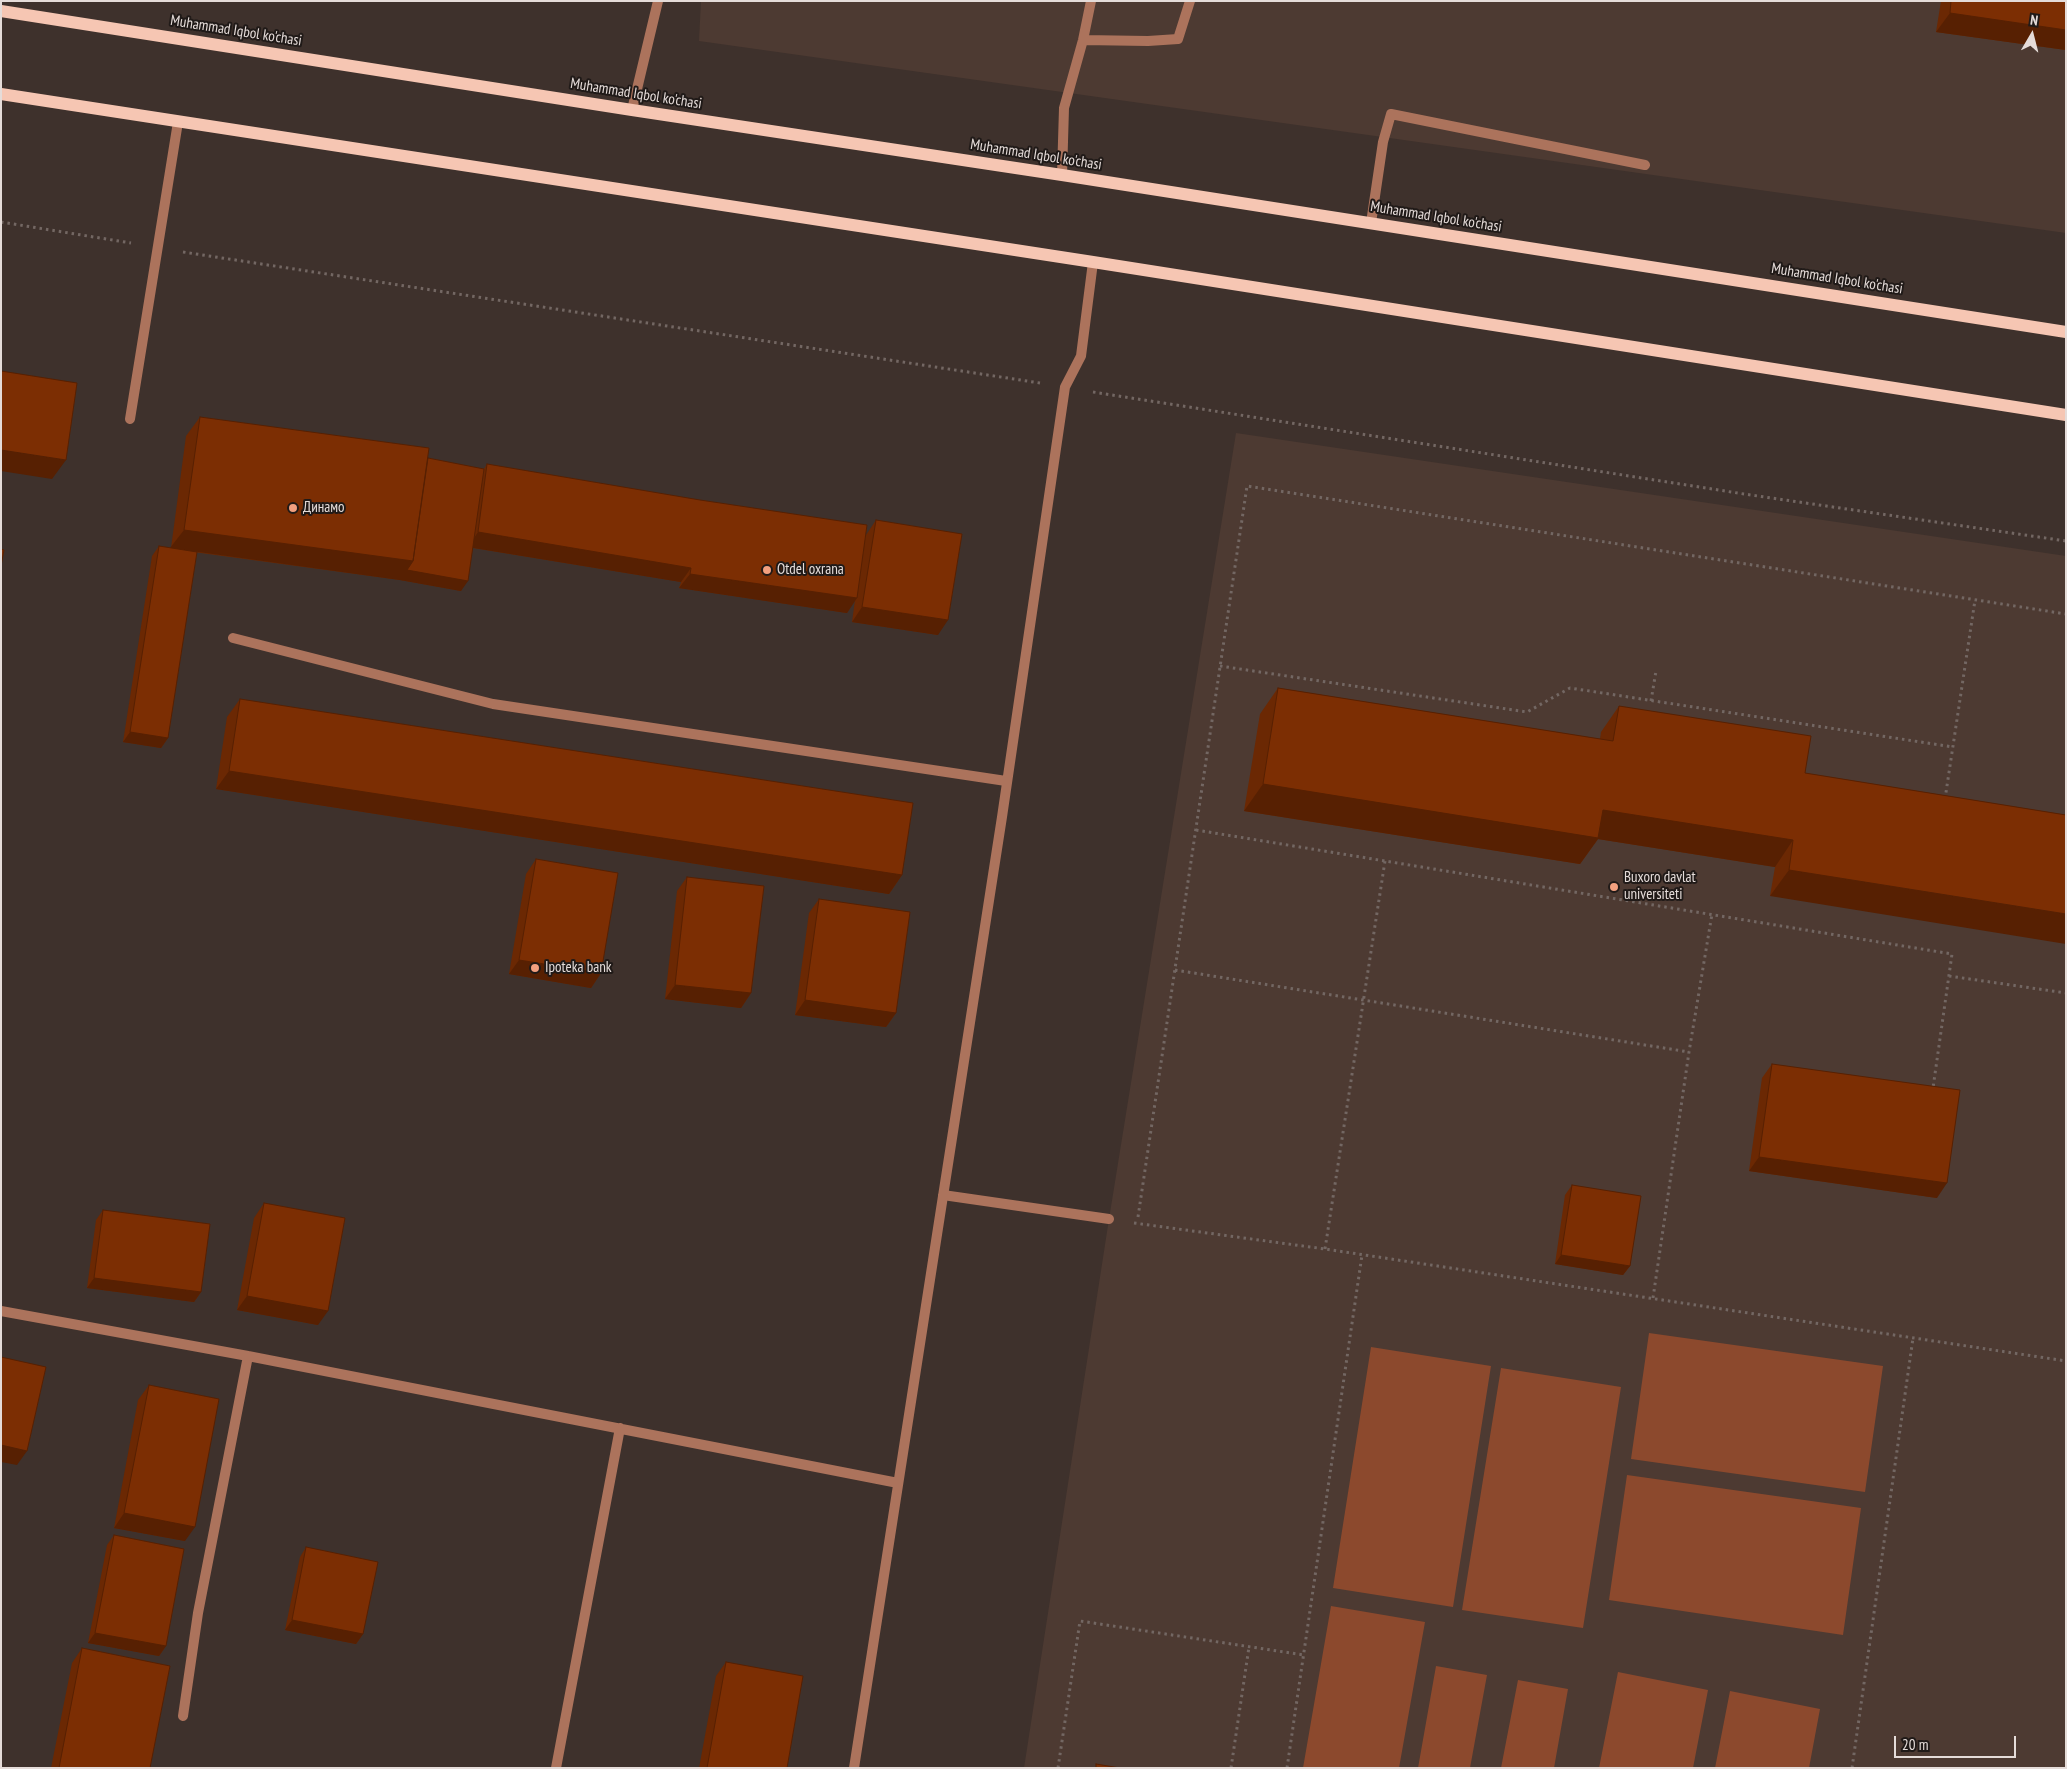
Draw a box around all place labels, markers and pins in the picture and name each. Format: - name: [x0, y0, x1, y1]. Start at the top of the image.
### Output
- place label: Динамо: [303, 499, 345, 517]
- marker: Динамо: [287, 502, 299, 514]
- place label: Otdel oxrana: [777, 561, 844, 579]
- marker: Otdel oxrana: [761, 564, 773, 576]
- place label: Buxoro davlat universiteti: [1624, 869, 1696, 904]
- marker: Buxoro davlat universiteti: [1608, 881, 1620, 893]
- place label: Ipoteka bank: [545, 959, 612, 977]
- marker: Ipoteka bank: [529, 962, 541, 974]

